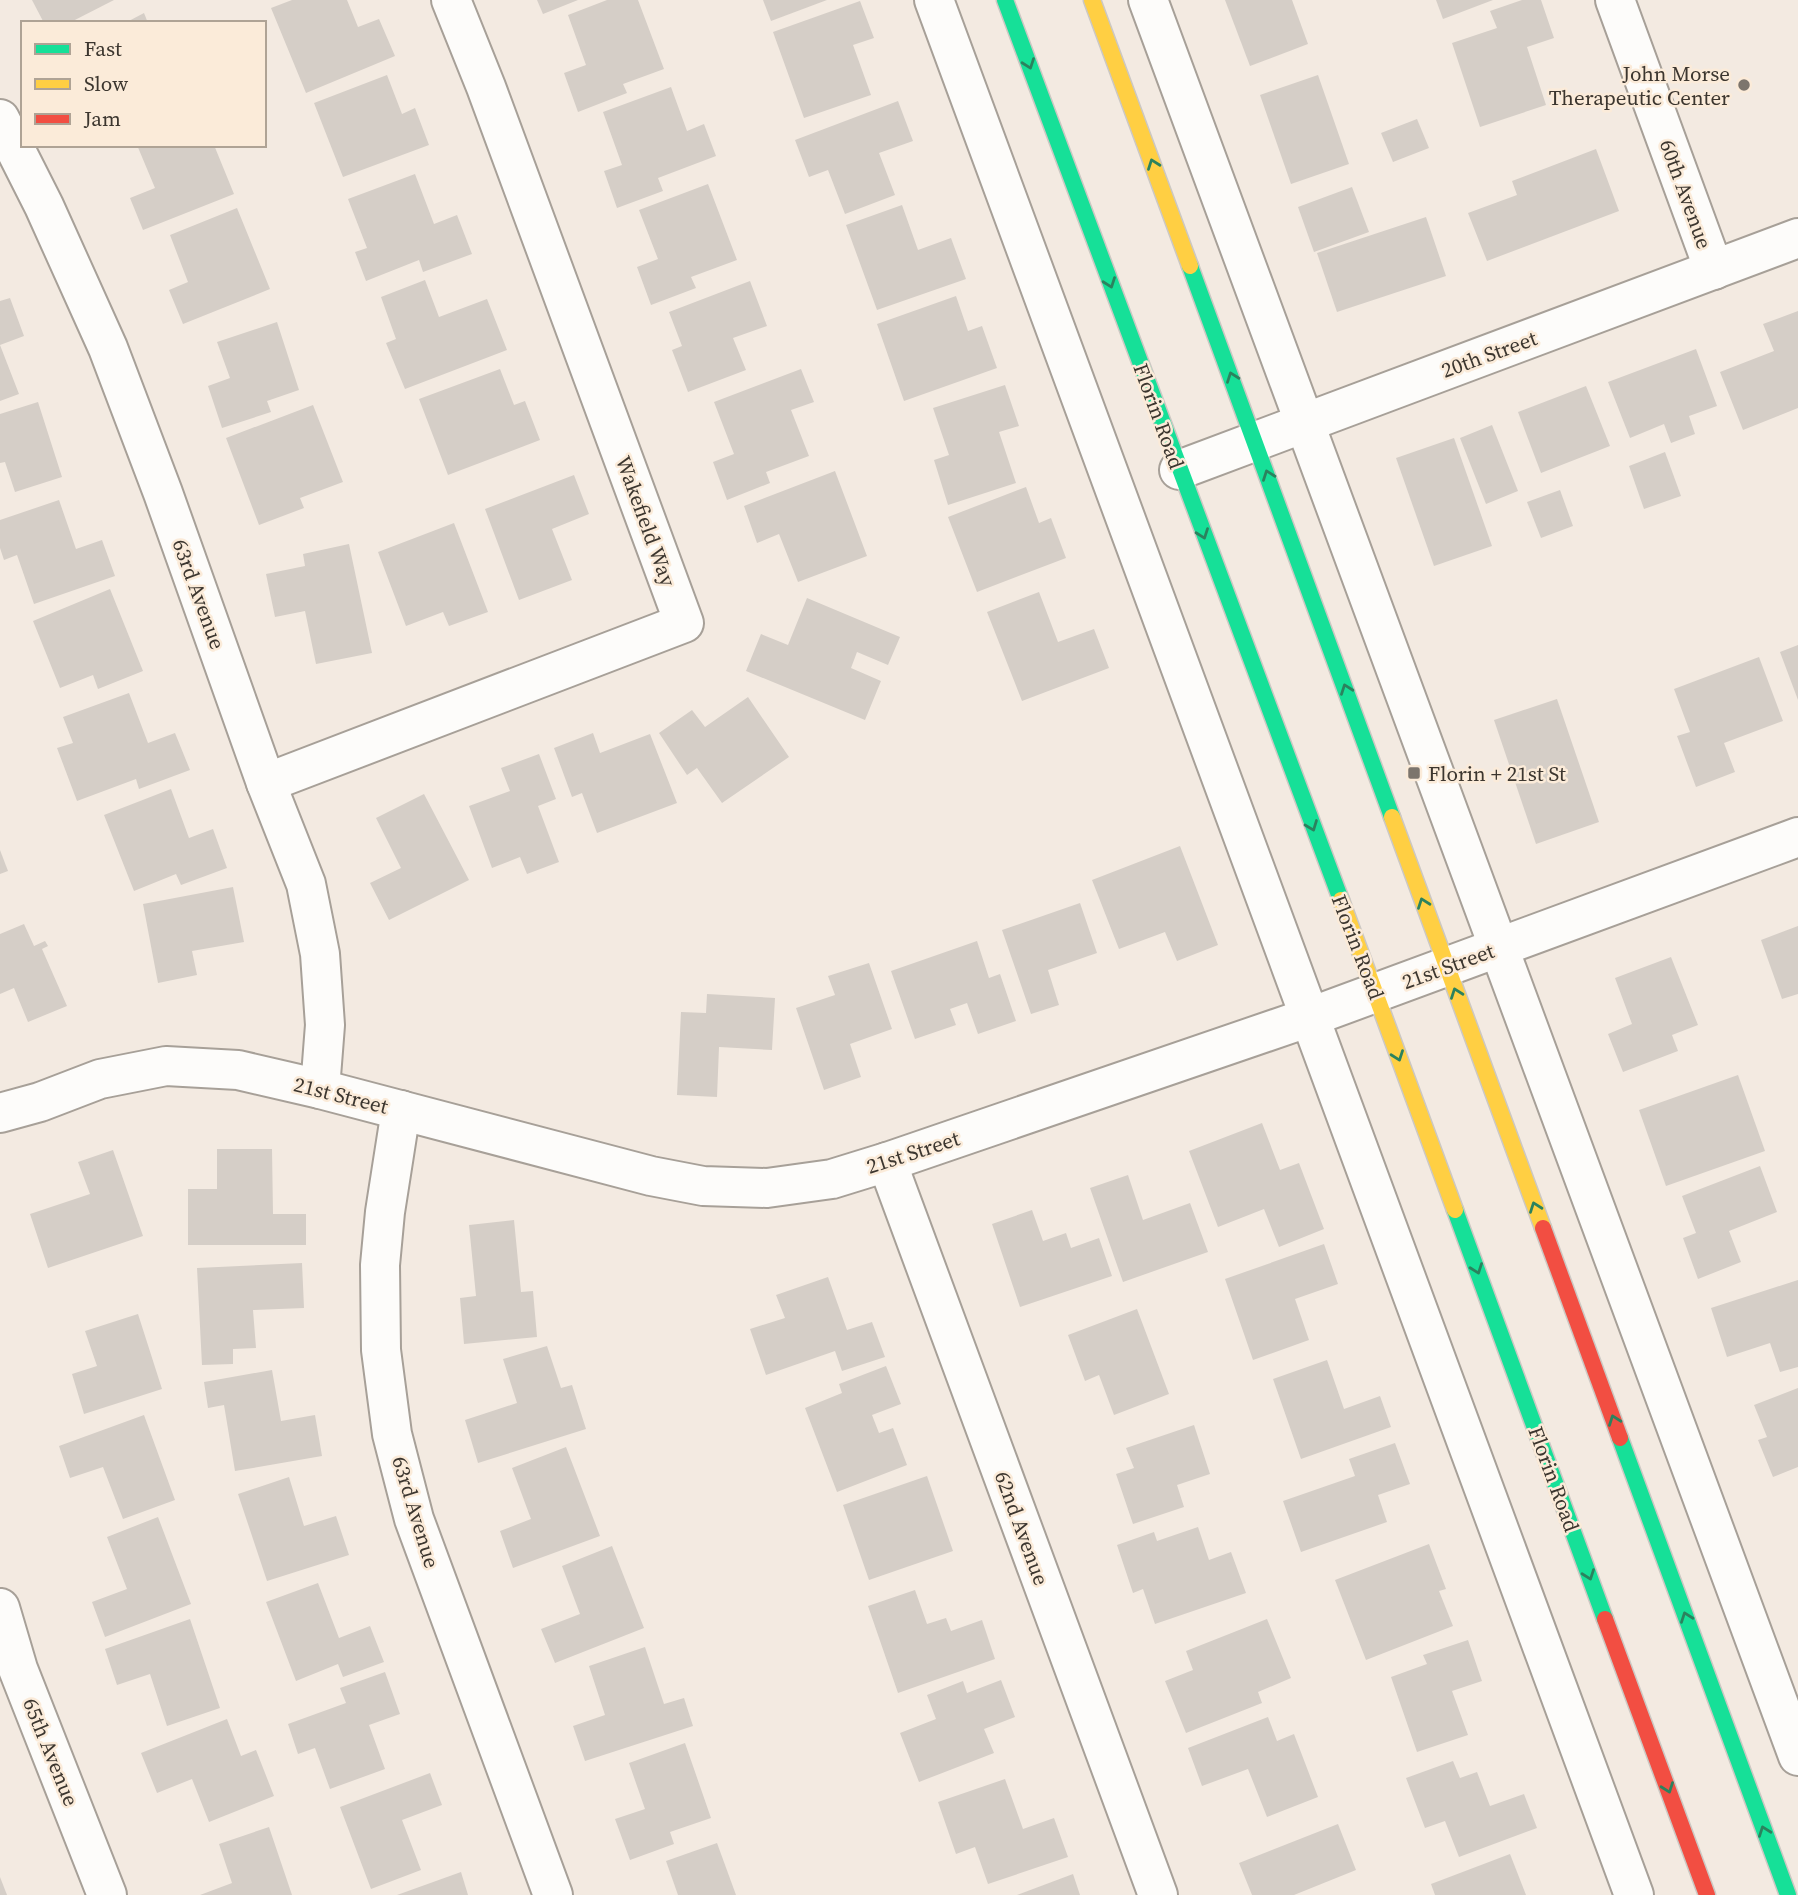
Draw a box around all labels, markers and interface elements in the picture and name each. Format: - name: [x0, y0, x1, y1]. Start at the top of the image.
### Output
- legend: [21, 21, 266, 147]
- text: Fast: [84, 34, 122, 63]
- one-way arrow: [1020, 57, 1034, 69]
- place label: John Morse Therapeutic Center: [1549, 59, 1730, 112]
- text: Slow: [84, 69, 128, 98]
- marker: John Morse Therapeutic Center: [1736, 77, 1752, 93]
- text: Jam: [83, 104, 121, 133]
- street label: 60th Avenue: [1653, 135, 1719, 253]
- one-way arrow: [1147, 158, 1161, 170]
- one-way arrow: [1102, 276, 1116, 288]
- street label: 20th Street: [1437, 323, 1541, 385]
- street label: Florin Road: [1127, 359, 1192, 473]
- one-way arrow: [1226, 371, 1240, 383]
- street label: Wakefield Way: [609, 452, 683, 590]
- one-way arrow: [1262, 470, 1276, 482]
- one-way arrow: [1195, 527, 1209, 539]
- street label: 63rd Avenue: [166, 535, 232, 653]
- one-way arrow: [1340, 684, 1354, 696]
- place label: Florin + 21st St: [1428, 759, 1566, 788]
- marker: Florin + 21st St: [1406, 765, 1422, 781]
- one-way arrow: [1304, 819, 1318, 831]
- street label: Florin Road: [1325, 890, 1391, 1004]
- one-way arrow: [1418, 897, 1432, 909]
- street label: 21st Street: [1398, 936, 1498, 996]
- one-way arrow: [1451, 988, 1465, 1000]
- one-way arrow: [1390, 1049, 1404, 1061]
- street label: 21st Street: [291, 1069, 391, 1121]
- street label: 21st Street: [863, 1123, 963, 1181]
- one-way arrow: [1529, 1201, 1543, 1213]
- one-way arrow: [1469, 1263, 1483, 1275]
- one-way arrow: [1608, 1415, 1622, 1427]
- street label: Florin Road: [1522, 1422, 1587, 1536]
- street label: 63rd Avenue: [385, 1453, 447, 1571]
- street label: 62nd Avenue: [988, 1467, 1056, 1589]
- one-way arrow: [1581, 1568, 1595, 1580]
- one-way arrow: [1680, 1612, 1694, 1624]
- street label: 65th Avenue: [16, 1694, 86, 1810]
- one-way arrow: [1660, 1782, 1674, 1794]
- one-way arrow: [1759, 1825, 1773, 1837]

